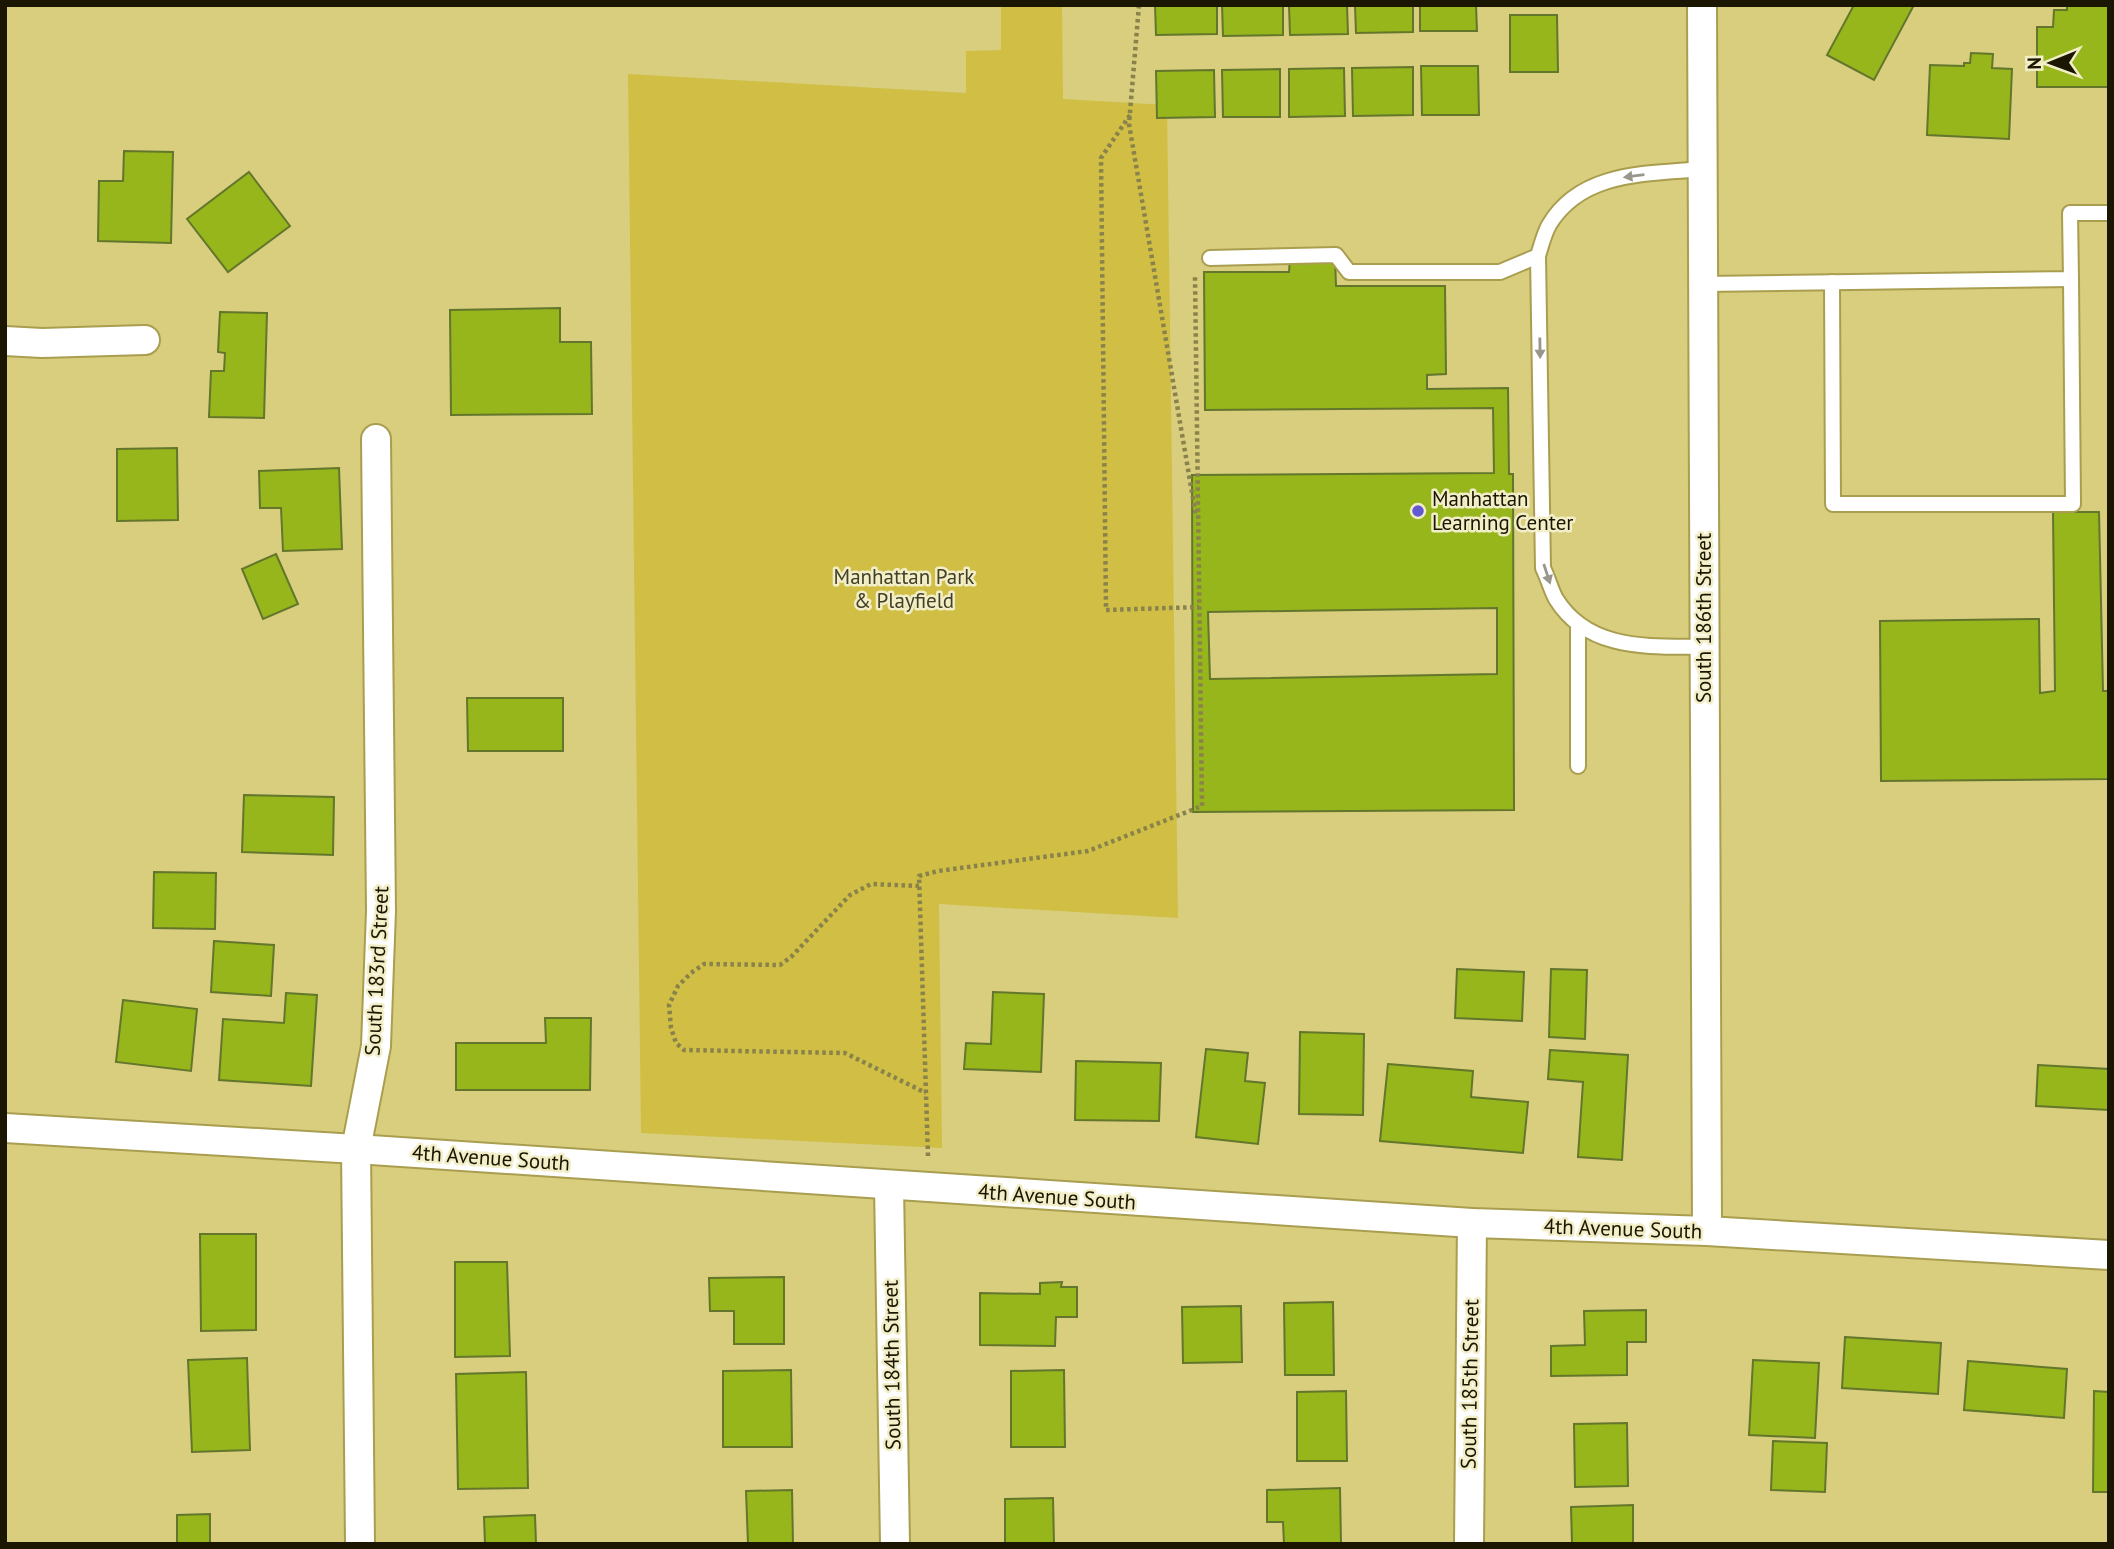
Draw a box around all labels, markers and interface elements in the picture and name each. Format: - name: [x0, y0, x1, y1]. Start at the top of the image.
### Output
- north arrow: [2016, 28, 2086, 98]
- text: N: [2022, 57, 2046, 70]
- one-way arrow: [1623, 171, 1645, 182]
- one-way arrow: [1534, 337, 1545, 359]
- place label: Manhattan Learning Center: [1432, 485, 1573, 536]
- marker: Manhattan Learning Center: [1410, 503, 1426, 519]
- street label: South 186th Street: [1690, 533, 1717, 703]
- park label: Manhattan Park & Playfield: [834, 563, 974, 614]
- one-way arrow: [1542, 564, 1553, 585]
- street label: South 183rd Street: [359, 885, 394, 1057]
- street label: 4th Avenue South: [411, 1139, 571, 1176]
- street label: 4th Avenue South: [977, 1178, 1137, 1215]
- street label: 4th Avenue South: [1543, 1212, 1703, 1245]
- street label: South 184th Street: [877, 1280, 906, 1450]
- street label: South 185th Street: [1455, 1299, 1484, 1469]

